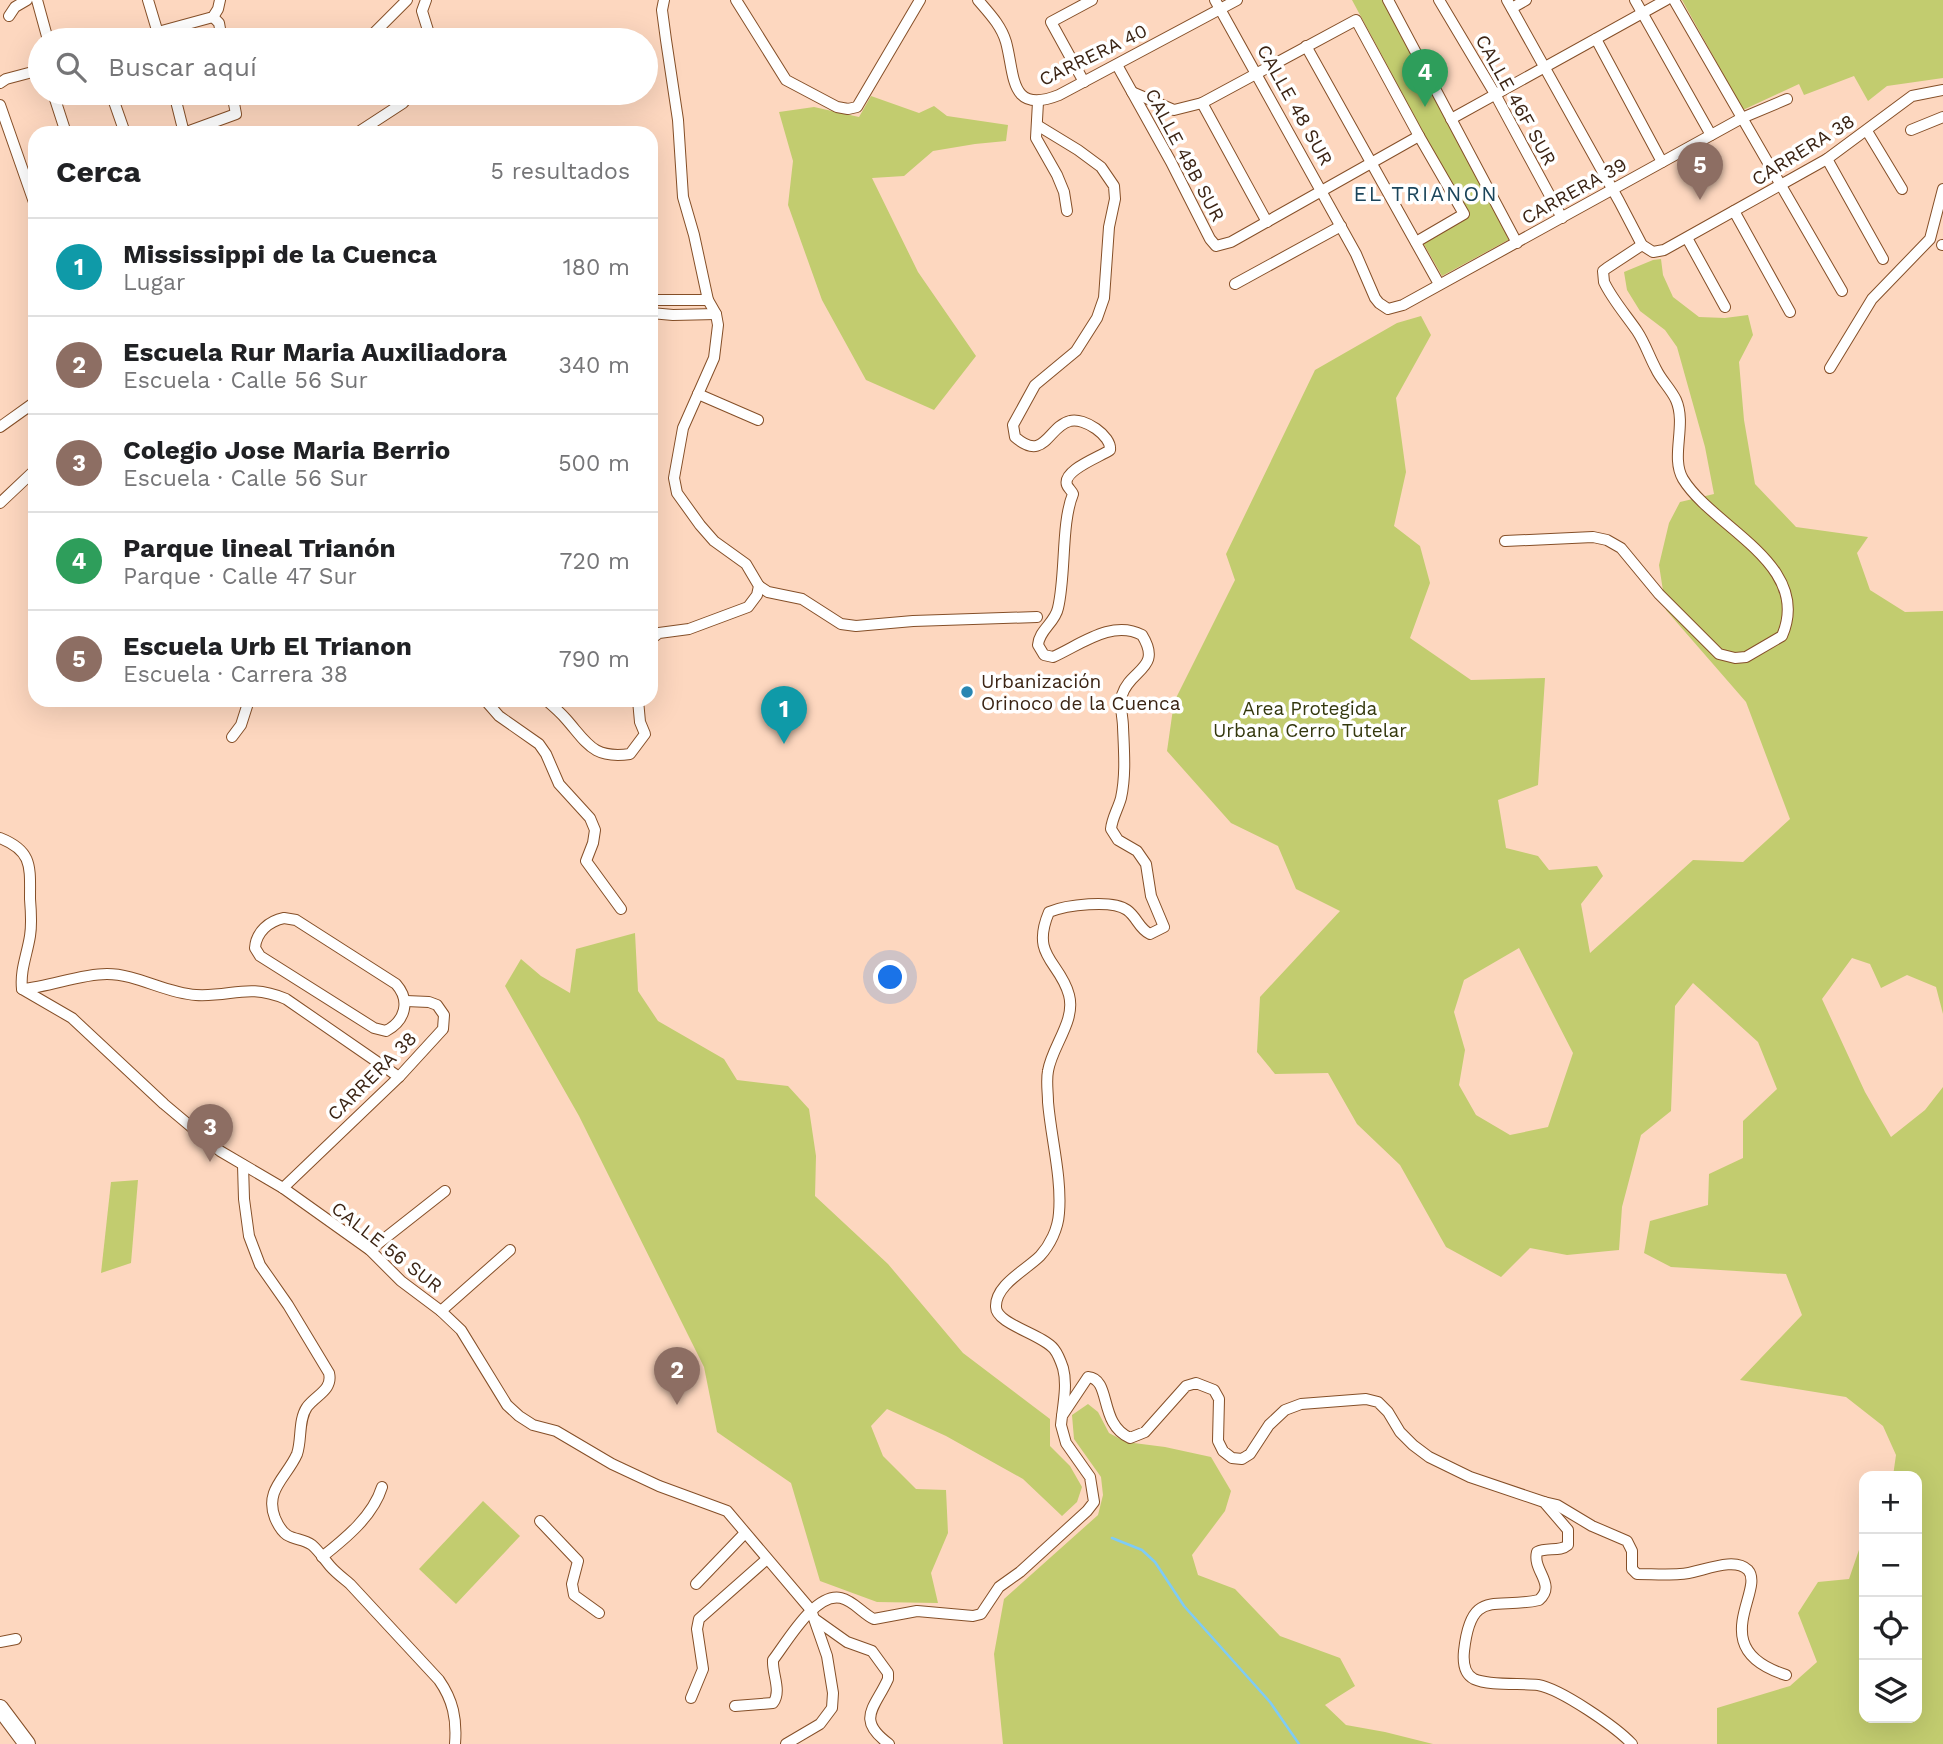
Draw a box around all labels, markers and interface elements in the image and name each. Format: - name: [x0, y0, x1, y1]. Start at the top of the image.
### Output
- street label: CARRERA 40: [1035, 19, 1151, 91]
- search box: [28, 28, 658, 105]
- street label: CALLE 46F SUR: [1471, 31, 1561, 169]
- street label: CALLE 48 SUR: [1252, 40, 1338, 170]
- icon: search: [52, 48, 90, 86]
- pin: 4: [1402, 49, 1448, 107]
- text: Buscar aquí: [108, 52, 257, 82]
- street label: CALLE 48B SUR: [1140, 85, 1230, 225]
- street label: CARRERA 38: [1747, 109, 1859, 191]
- pin: 5: [1677, 142, 1723, 200]
- street label: CARRERA 39: [1517, 153, 1631, 229]
- text: Cerca: [56, 154, 141, 189]
- text: 5 resultados: [491, 158, 630, 185]
- district label: EL TRIANON: [1353, 181, 1499, 206]
- text: Mississippi de la Cuenca: [123, 239, 437, 269]
- text: 1: [74, 254, 84, 281]
- text: 180 m: [563, 254, 630, 281]
- text: Lugar: [123, 269, 185, 296]
- text: Escuela Rur Maria Auxiliadora: [123, 337, 507, 367]
- text: 2: [72, 352, 86, 379]
- text: 340 m: [558, 352, 630, 379]
- text: Escuela · Calle 56 Sur: [123, 367, 368, 394]
- text: Colegio Jose Maria Berrio: [123, 435, 450, 465]
- text: 3: [72, 450, 86, 477]
- text: 500 m: [558, 450, 630, 477]
- text: Escuela · Calle 56 Sur: [123, 465, 368, 492]
- text: Parque lineal Trianón: [123, 533, 396, 563]
- text: 4: [72, 548, 86, 575]
- text: 720 m: [560, 548, 630, 575]
- text: Parque · Calle 47 Sur: [123, 563, 357, 590]
- text: Escuela Urb El Trianon: [123, 631, 412, 661]
- text: 5: [72, 646, 86, 673]
- text: 790 m: [559, 646, 630, 673]
- text: Escuela · Carrera 38: [123, 661, 348, 688]
- place label: Urbanización Orinoco de la Cuenca: [981, 670, 1181, 715]
- marker: Urbanización Orinoco de la Cuenca: [959, 684, 975, 700]
- pin: 1: [761, 686, 807, 744]
- park label: Area Protegida Urbana Cerro Tutelar: [1213, 697, 1407, 742]
- your location: [873, 960, 907, 994]
- street label: CARRERA 38: [323, 1027, 421, 1125]
- pin: 3: [187, 1104, 233, 1162]
- street label: CALLE 56 SUR: [327, 1197, 447, 1297]
- pin: 2: [654, 1347, 700, 1405]
- map controls: [1859, 1471, 1922, 1723]
- button: +: [1859, 1471, 1922, 1534]
- button: −: [1859, 1534, 1922, 1597]
- button: locate: [1859, 1597, 1922, 1660]
- button: layers: [1859, 1660, 1922, 1723]

